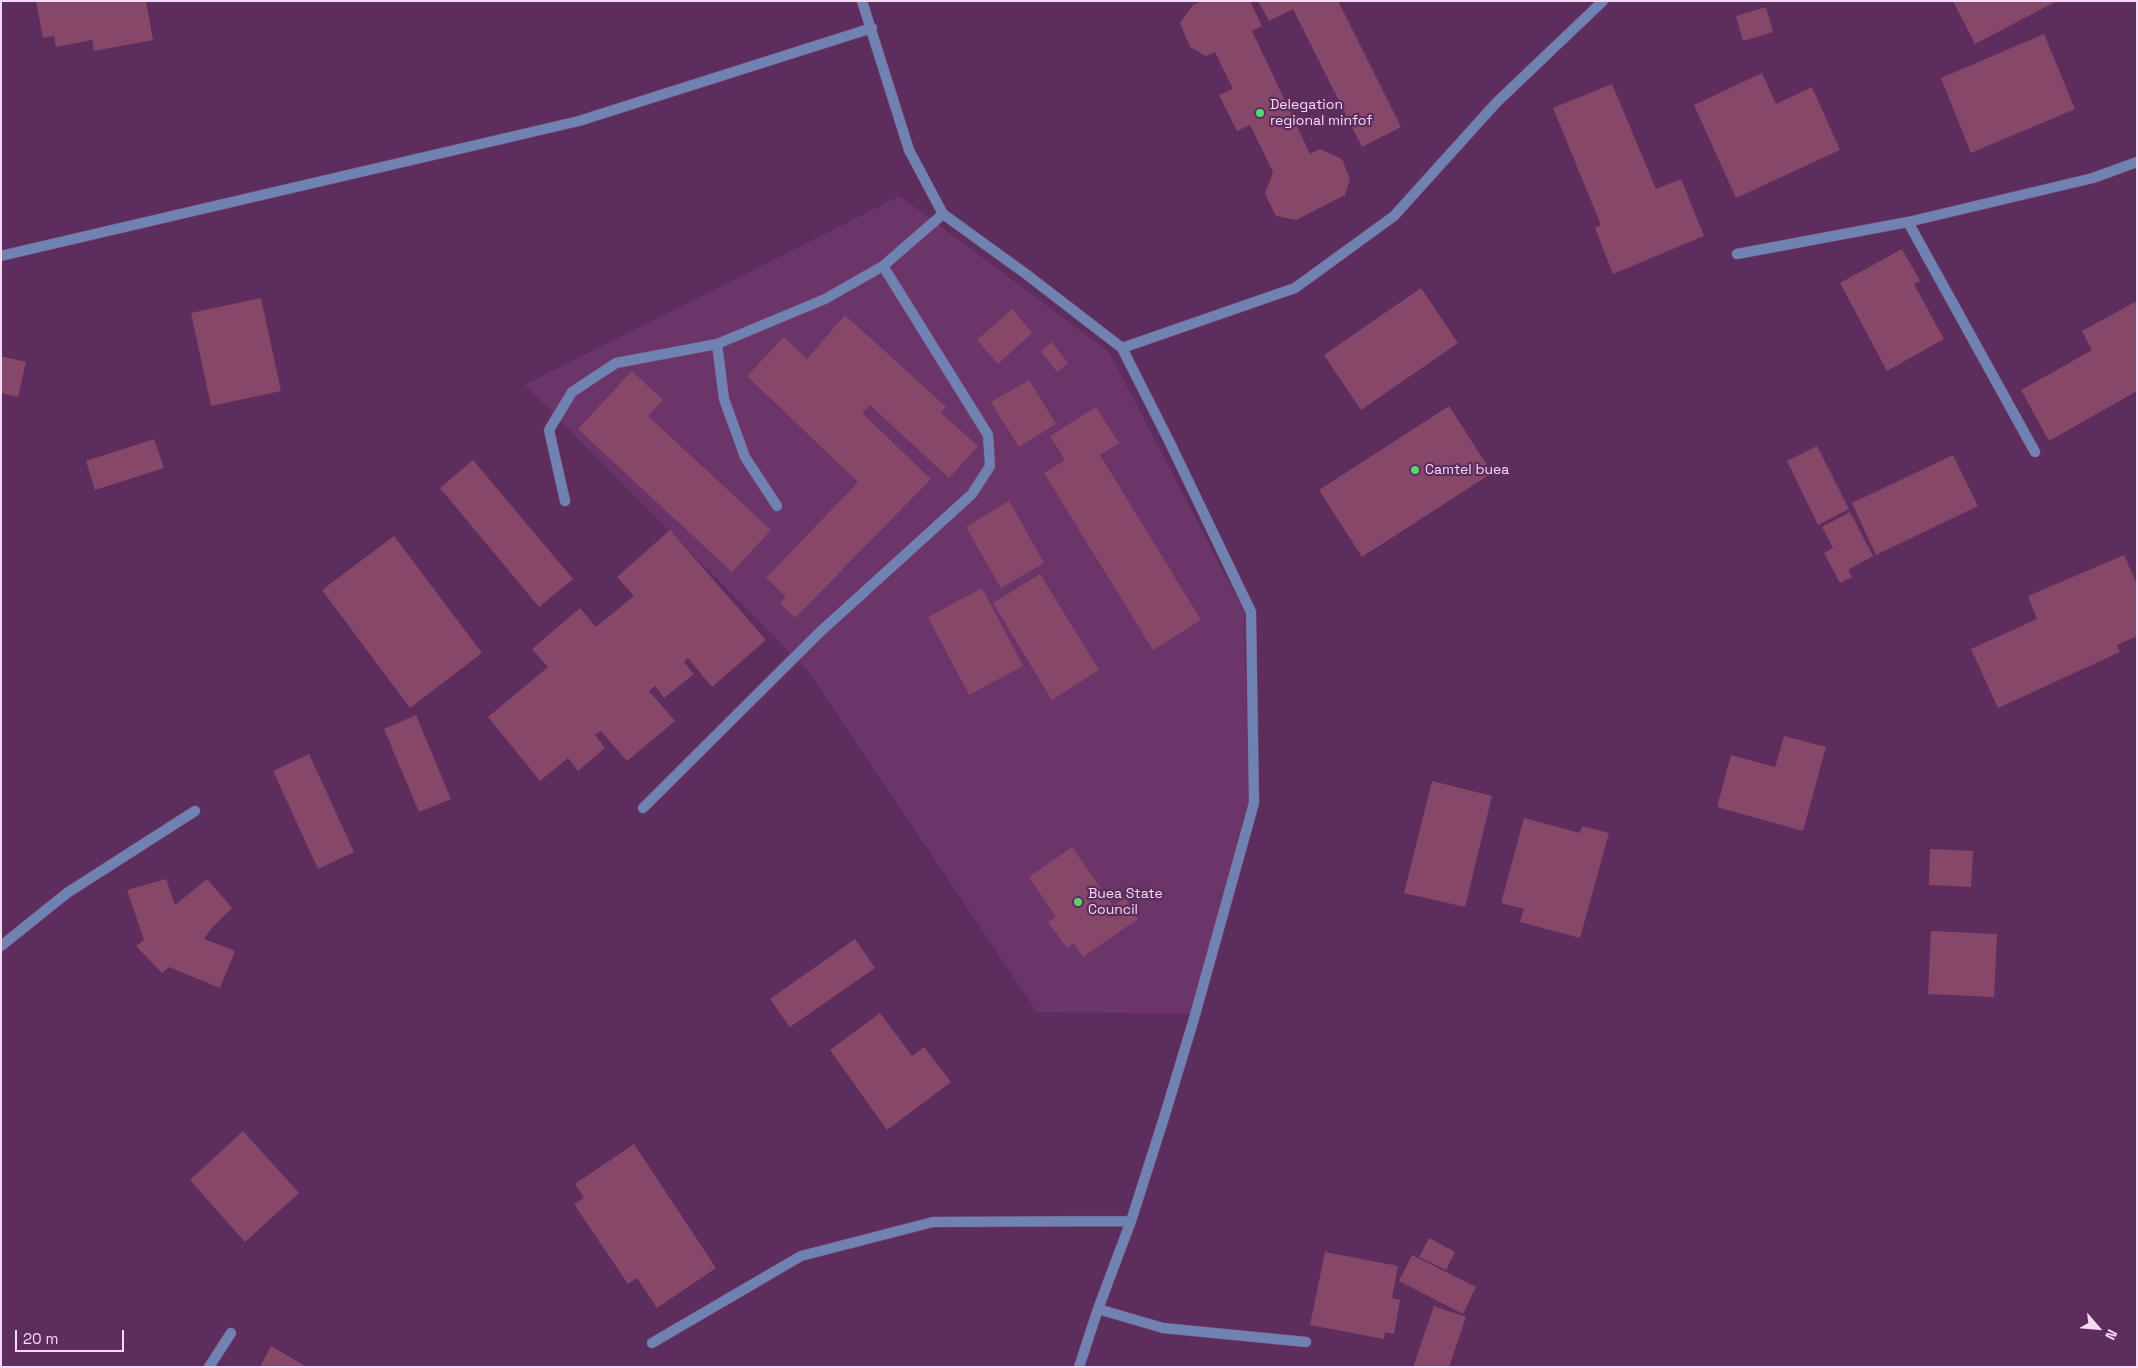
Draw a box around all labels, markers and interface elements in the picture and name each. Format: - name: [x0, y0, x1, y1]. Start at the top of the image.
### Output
- place label: Delegation regional minfof: [1270, 97, 1372, 130]
- marker: Delegation regional minfof: [1254, 107, 1266, 119]
- place label: Camtel buea: [1425, 462, 1509, 478]
- marker: Camtel buea: [1409, 464, 1421, 476]
- place label: Buea State Council: [1088, 886, 1163, 919]
- marker: Buea State Council: [1072, 896, 1084, 908]
- north arrow: [2073, 1303, 2123, 1353]
- scale bar: [18, 1320, 126, 1352]
- text: N: [2101, 1327, 2122, 1343]
- text: 20 m: [23, 1329, 58, 1348]

